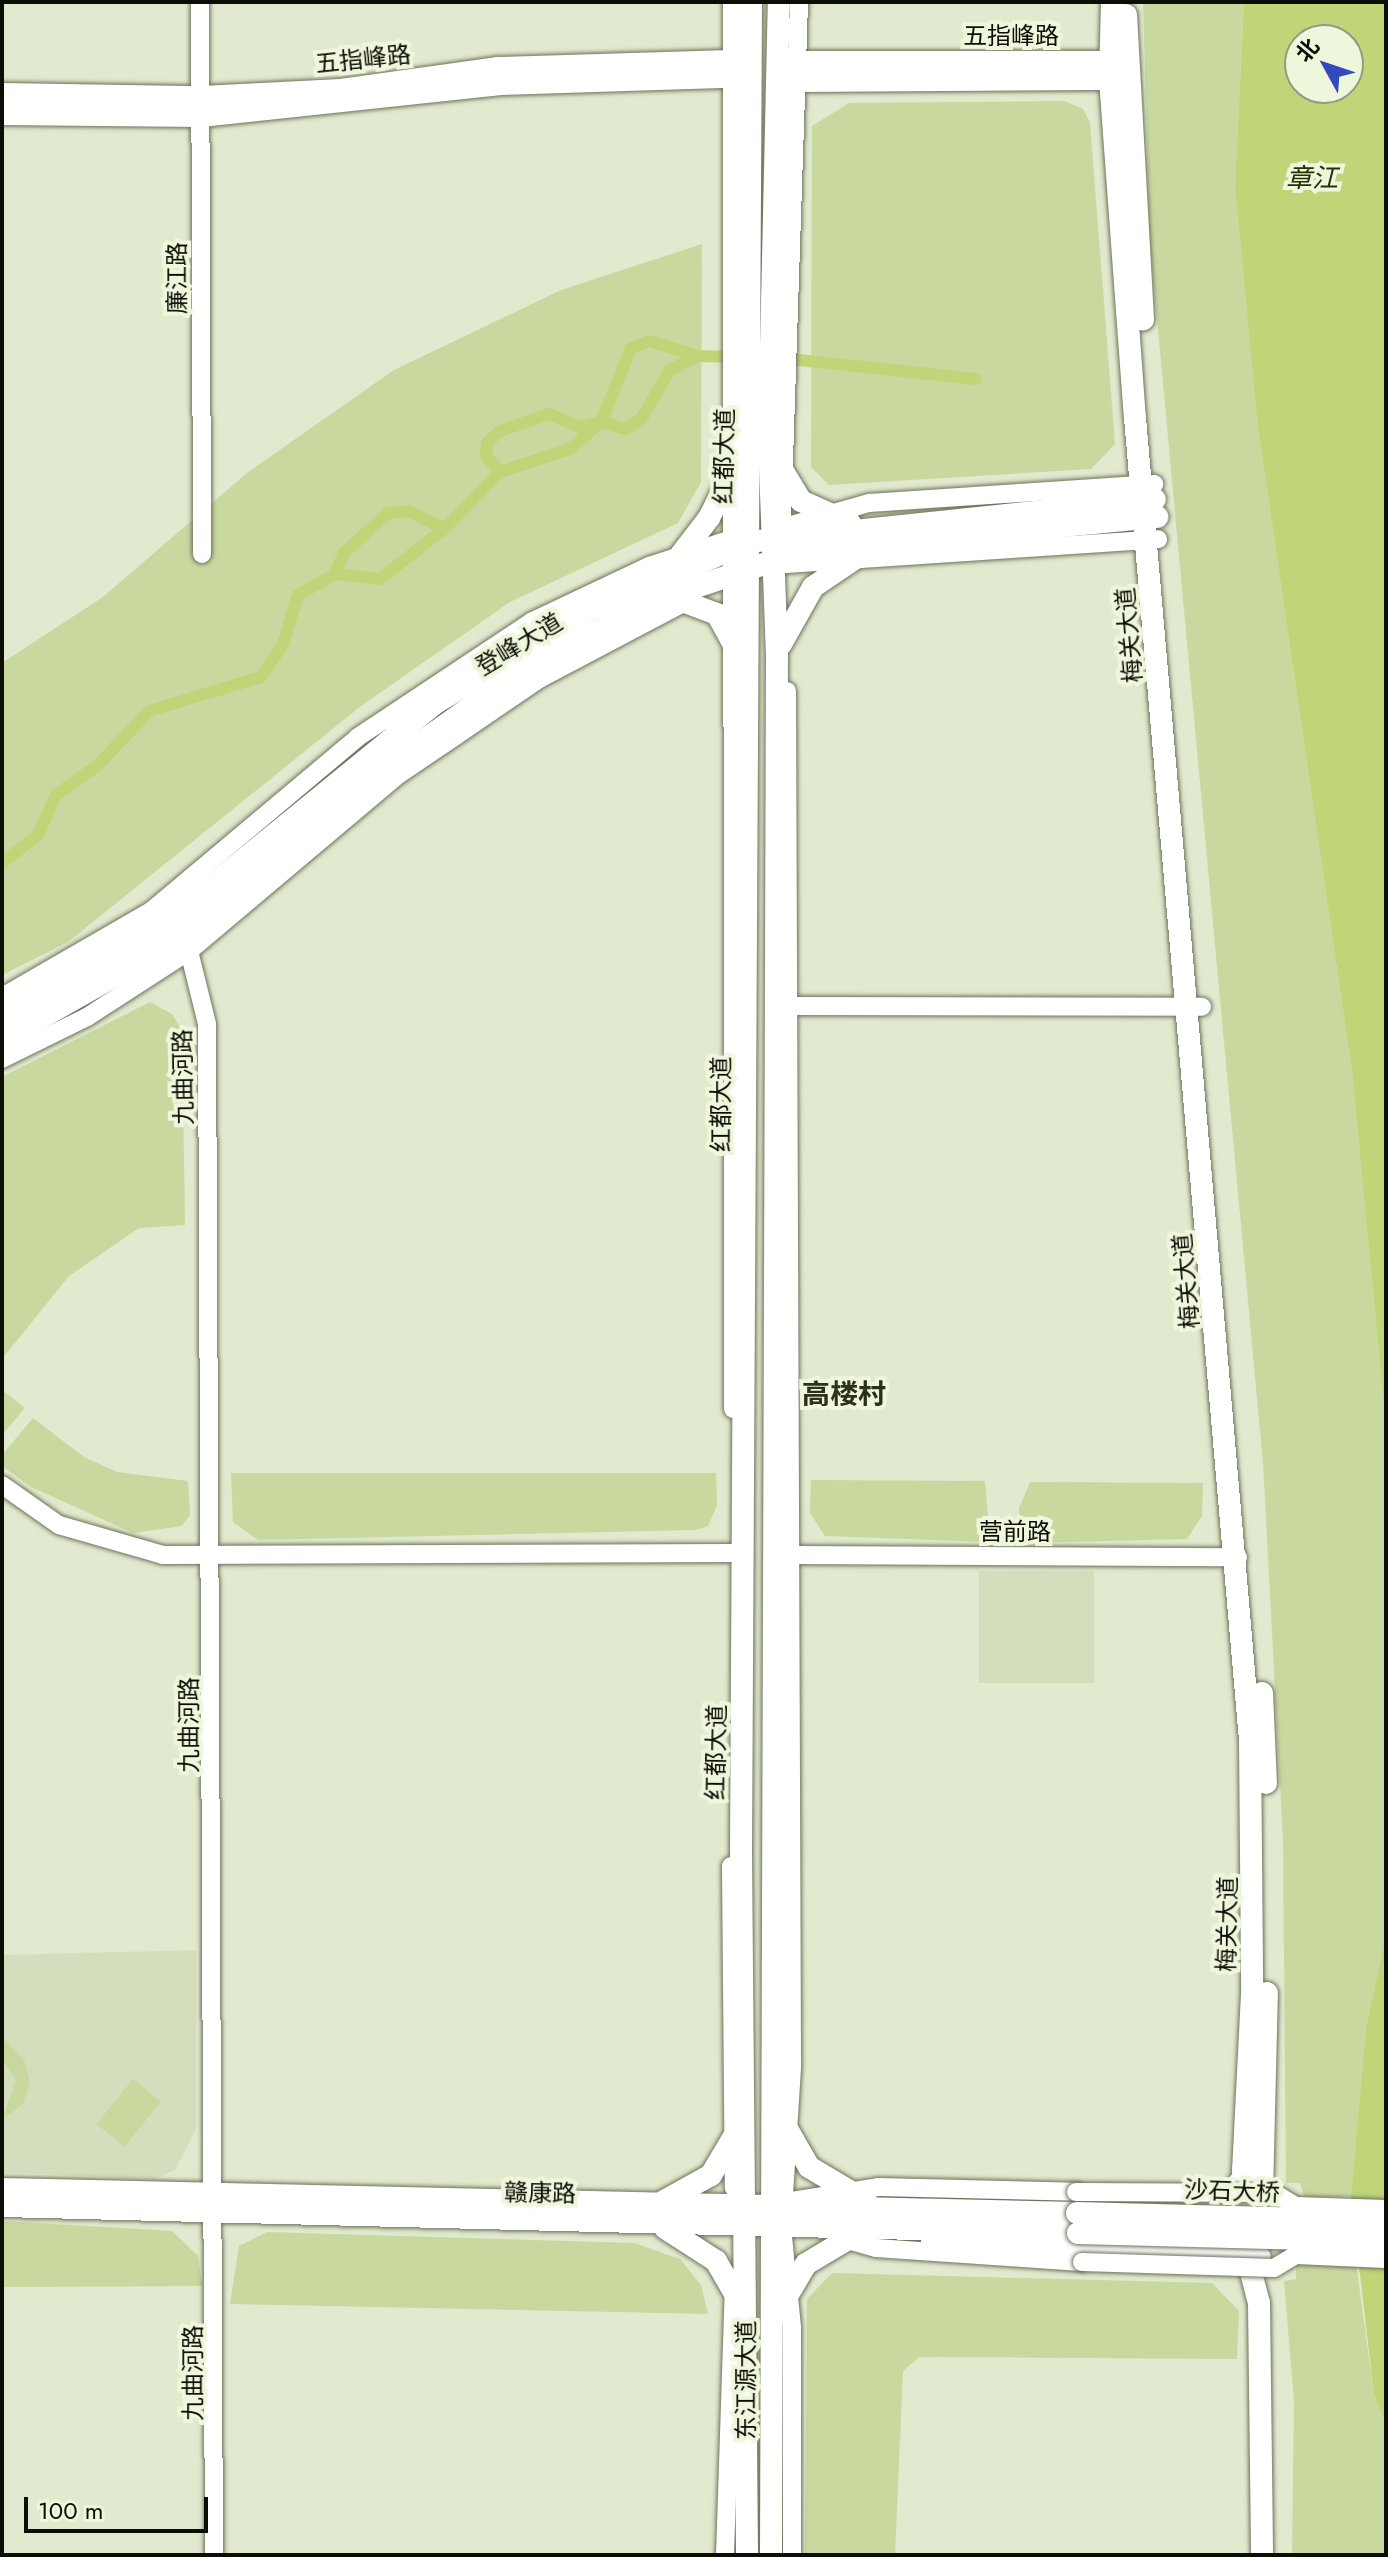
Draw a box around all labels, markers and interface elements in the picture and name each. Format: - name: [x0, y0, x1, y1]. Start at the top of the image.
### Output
- street label: 五指峰路: [963, 22, 1059, 50]
- north arrow: [1284, 24, 1364, 104]
- text: 北: [1288, 31, 1326, 69]
- street label: 五指峰路: [314, 40, 412, 78]
- water label: 章江: [1286, 163, 1338, 195]
- street label: 廉江路: [163, 242, 191, 314]
- street label: 红都大道: [709, 408, 739, 504]
- street label: 梅关大道: [1110, 586, 1148, 684]
- street label: 登峰大道: [470, 607, 568, 681]
- street label: 九曲河路: [168, 1029, 198, 1125]
- street label: 红都大道: [707, 1056, 735, 1152]
- street label: 梅关大道: [1167, 1232, 1205, 1330]
- district label: 高楼村: [802, 1378, 886, 1412]
- street label: 营前路: [979, 1518, 1051, 1546]
- street label: 九曲河路: [175, 1677, 203, 1773]
- street label: 红都大道: [701, 1704, 731, 1800]
- street label: 梅关大道: [1212, 1876, 1242, 1972]
- street label: 沙石大桥: [1184, 2175, 1280, 2207]
- street label: 赣康路: [504, 2178, 576, 2208]
- street label: 东江源大道: [732, 2320, 760, 2440]
- street label: 九曲河路: [179, 2325, 207, 2421]
- scale bar: [28, 2481, 212, 2531]
- text: 100 m: [38, 2493, 104, 2528]

